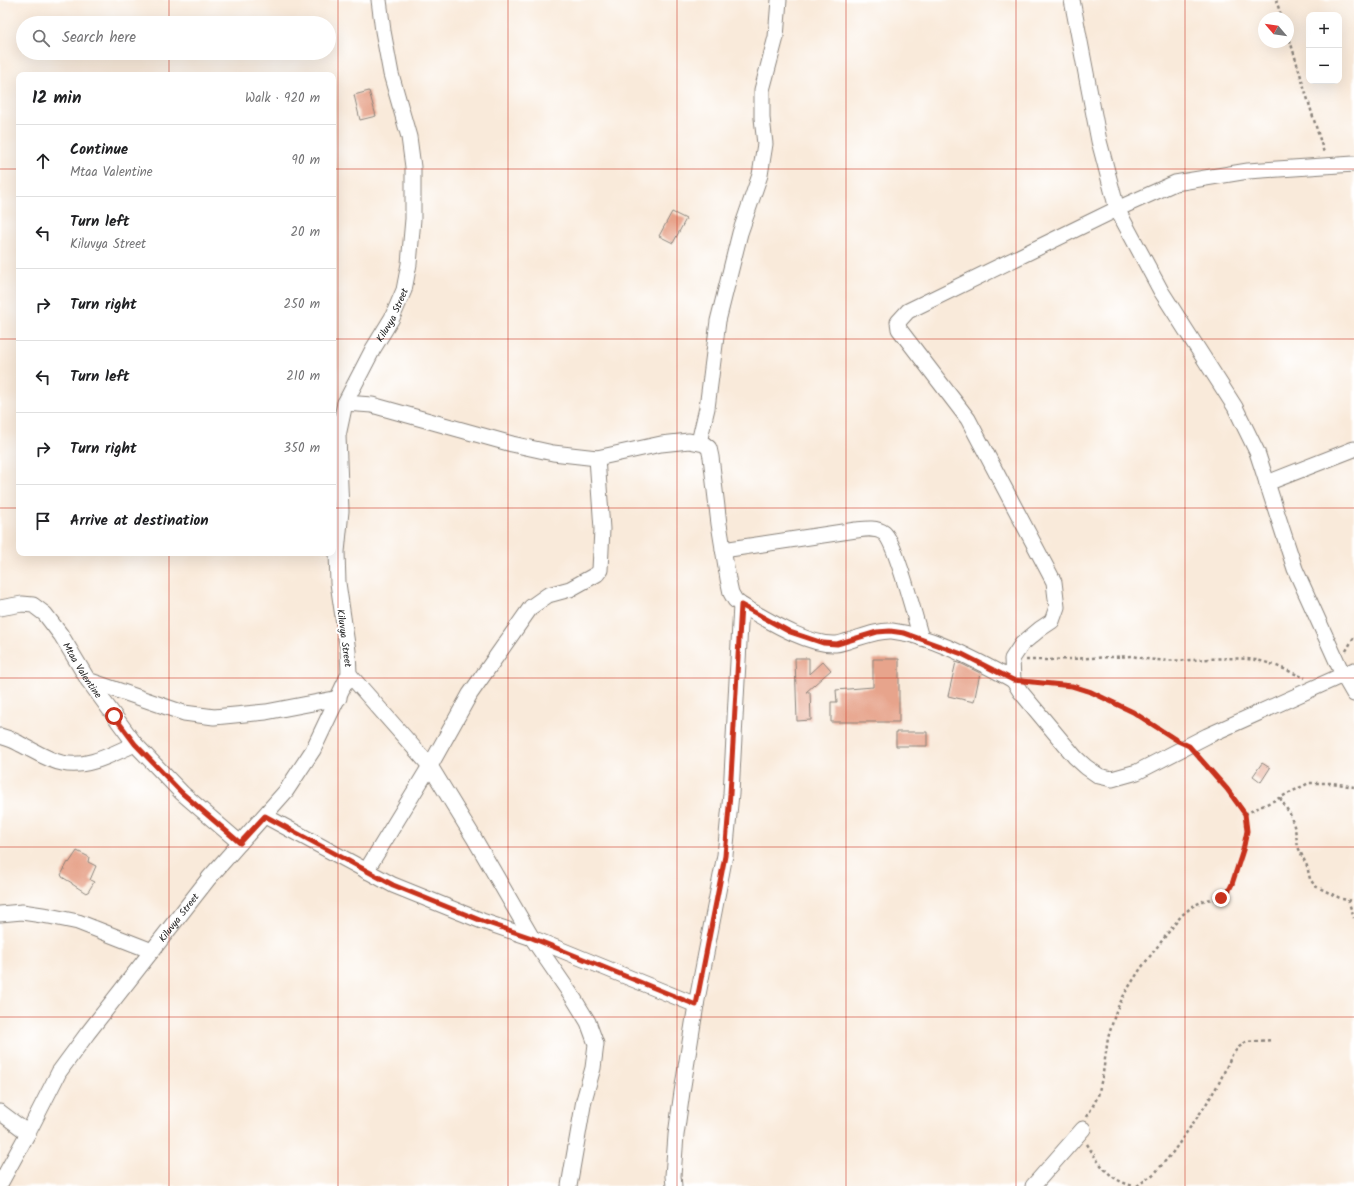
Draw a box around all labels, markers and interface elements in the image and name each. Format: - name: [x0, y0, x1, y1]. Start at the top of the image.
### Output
- north arrow: [1258, 12, 1294, 48]
- map controls: [1306, 12, 1342, 84]
- button: +: [1306, 12, 1342, 48]
- search box: [16, 16, 336, 60]
- text: Search here: [62, 26, 136, 50]
- icon: search: [30, 27, 52, 49]
- button: −: [1306, 48, 1342, 84]
- text: 12 min: [32, 85, 81, 112]
- text: Walk · 920 m: [245, 88, 320, 109]
- text: Continue: [70, 138, 128, 162]
- icon: ahead: [32, 150, 54, 172]
- text: 90 m: [292, 150, 320, 171]
- text: Mtaa Valentine: [70, 162, 153, 183]
- text: Turn left: [70, 210, 130, 234]
- icon: left: [32, 222, 54, 244]
- text: 20 m: [290, 222, 320, 243]
- text: Kiluvya Street: [70, 234, 146, 255]
- street label: Kiluvya Street: [372, 286, 413, 345]
- text: Turn right: [70, 293, 137, 317]
- icon: right: [32, 294, 54, 316]
- text: 250 m: [283, 294, 320, 315]
- text: Turn left: [70, 365, 130, 389]
- icon: left: [32, 366, 54, 388]
- text: 210 m: [286, 366, 320, 387]
- text: Turn right: [70, 437, 137, 461]
- icon: right: [32, 438, 54, 460]
- text: 350 m: [284, 438, 320, 459]
- text: Arrive at destination: [70, 509, 209, 533]
- icon: arrive: [32, 510, 54, 532]
- street label: Kiluvya Street: [332, 608, 356, 668]
- street label: Mtaa Valentine: [58, 639, 106, 702]
- route start: [105, 707, 123, 725]
- route end: [1212, 889, 1230, 907]
- street label: Kiluvya Street: [155, 890, 204, 946]

